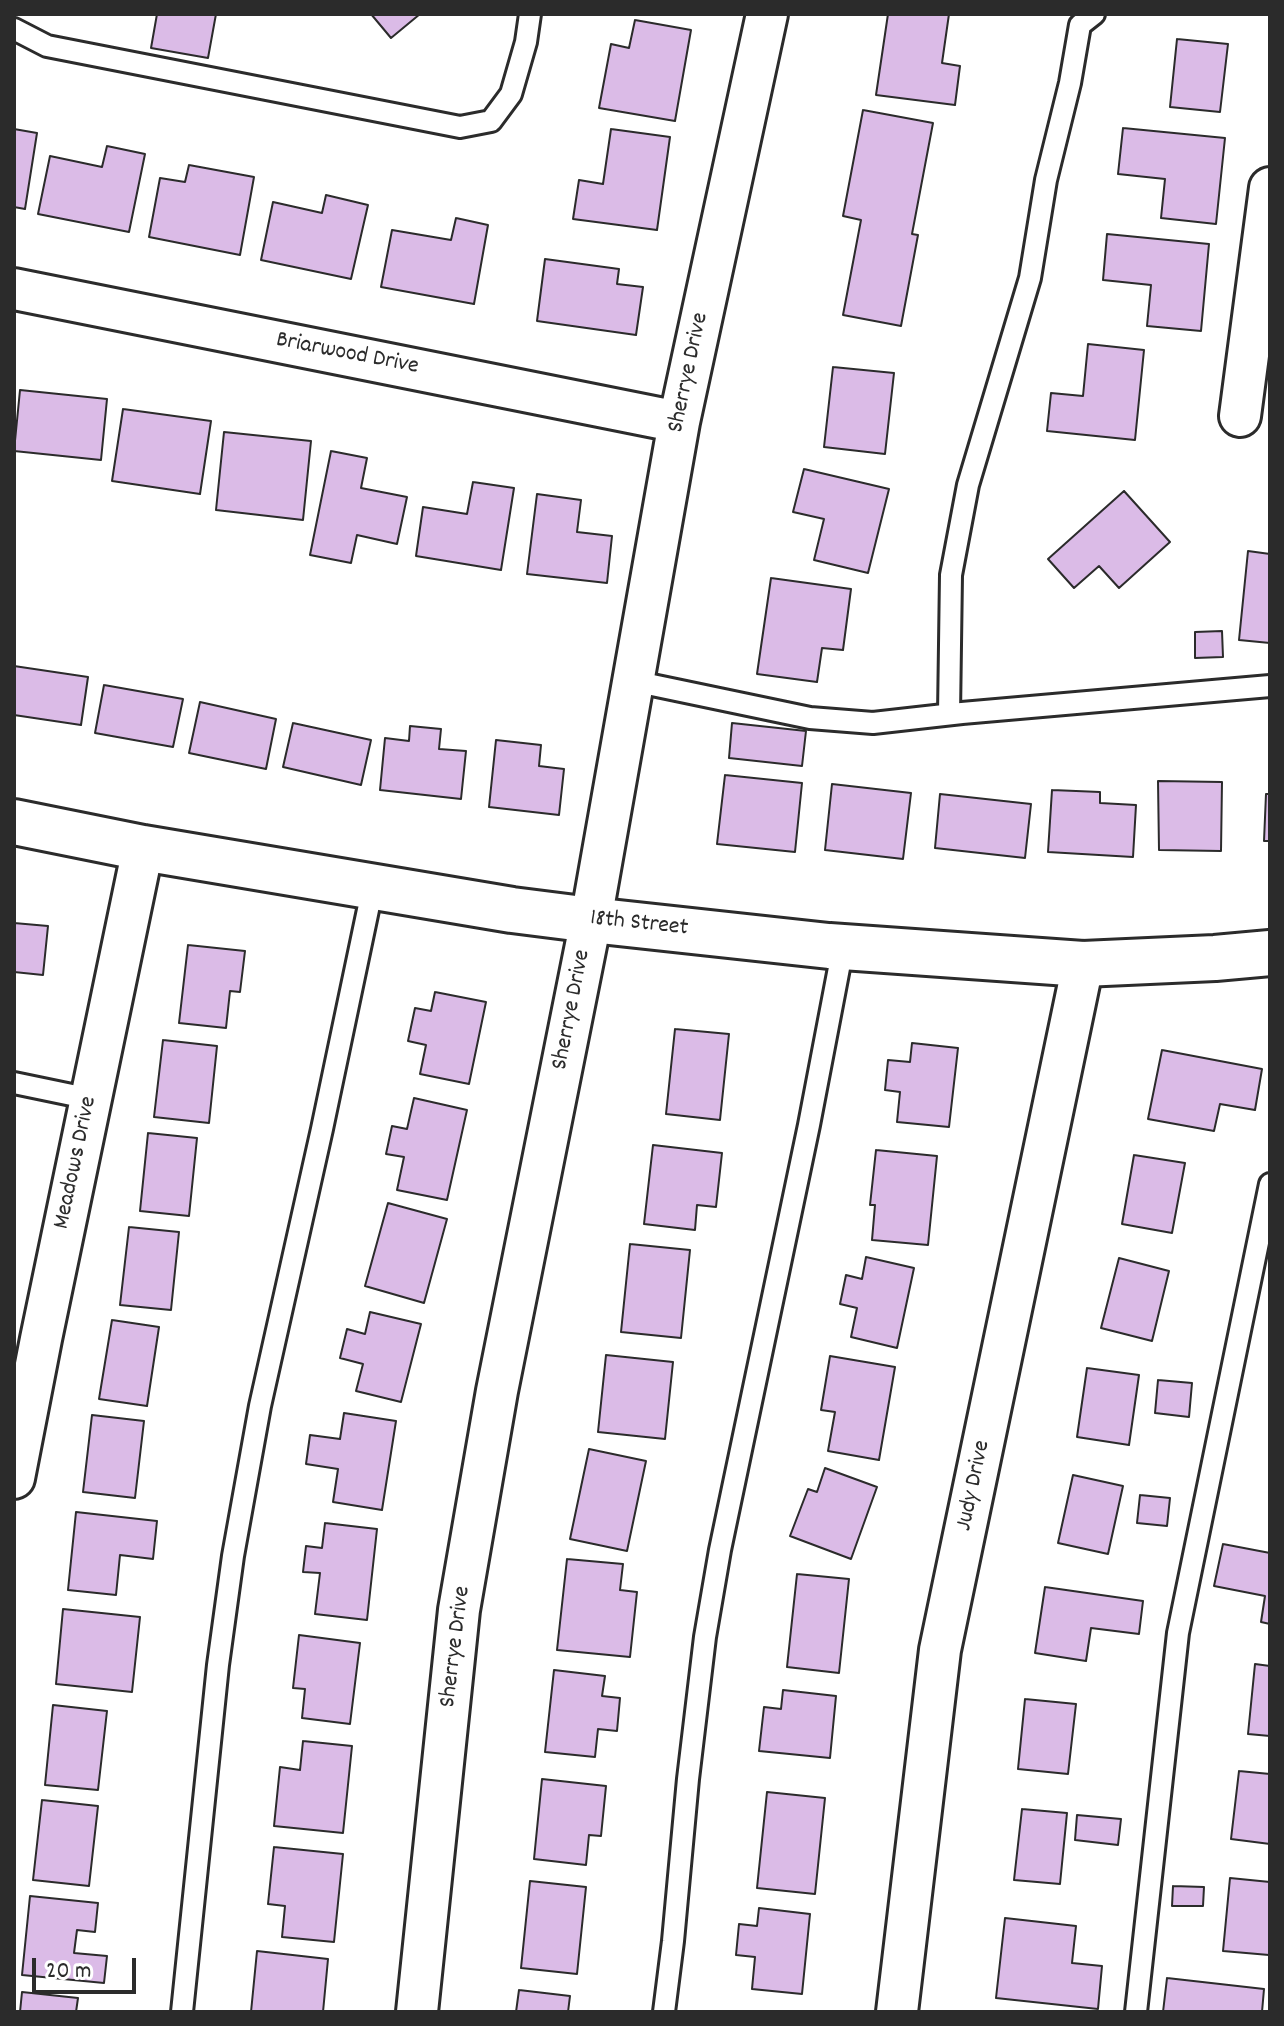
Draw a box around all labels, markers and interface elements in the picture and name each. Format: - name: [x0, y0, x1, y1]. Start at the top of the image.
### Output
- street label: Sherrye Drive: [663, 310, 717, 436]
- street label: Briarwood Drive: [273, 327, 421, 383]
- street label: 18th Street: [588, 906, 690, 944]
- street label: Sherrye Drive: [547, 947, 599, 1073]
- street label: Meadows Drive: [49, 1094, 105, 1232]
- street label: Judy Drive: [951, 1438, 999, 1534]
- street label: Sherrye Drive: [435, 1585, 479, 1709]
- scale bar: [36, 1942, 140, 1992]
- text: 20 m: [46, 1955, 92, 1989]

